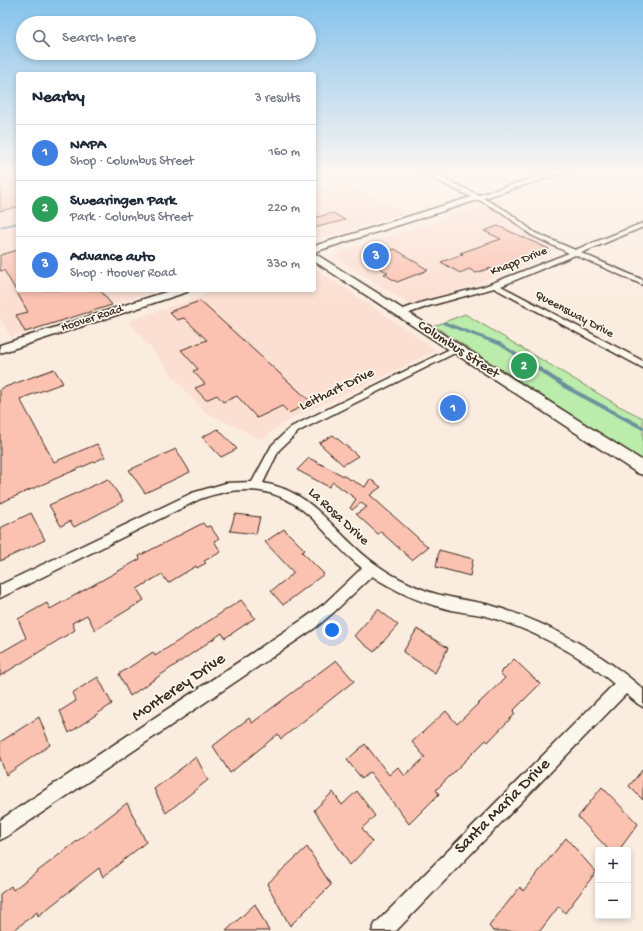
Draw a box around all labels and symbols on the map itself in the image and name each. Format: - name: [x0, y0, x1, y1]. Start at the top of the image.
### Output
- pin: 3: [363, 241, 389, 271]
- street label: Knapp Drive: [489, 244, 550, 280]
- street label: Queensway Drive: [532, 288, 616, 342]
- street label: Hoover Road: [59, 302, 126, 336]
- street label: Columbus Street: [414, 317, 503, 383]
- pin: 2: [511, 351, 537, 381]
- street label: Leithart Drive: [297, 364, 378, 415]
- pin: 1: [440, 393, 466, 423]
- street label: La Rosa Drive: [304, 484, 373, 550]
- your location: [322, 620, 342, 640]
- street label: Monterey Drive: [128, 649, 230, 727]
- street label: Santa Maria Drive: [451, 755, 555, 859]

